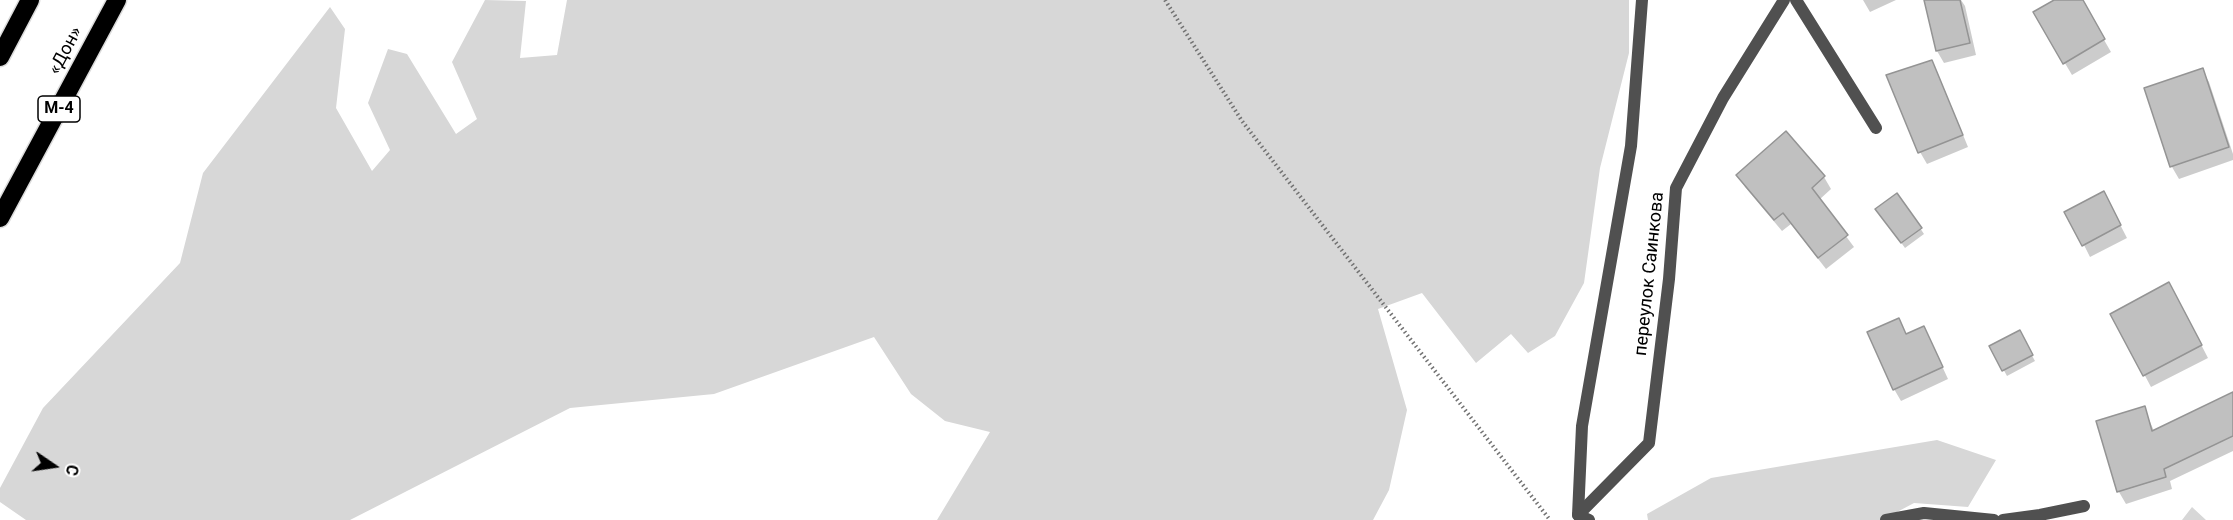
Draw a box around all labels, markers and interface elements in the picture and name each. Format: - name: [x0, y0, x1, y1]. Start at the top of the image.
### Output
- street label: «Дон»: [44, 23, 88, 79]
- road number: М-4: [38, 96, 80, 122]
- street label: переулок Саинкова: [1631, 191, 1669, 357]
- north arrow: [24, 436, 84, 496]
- text: С: [62, 463, 82, 477]

